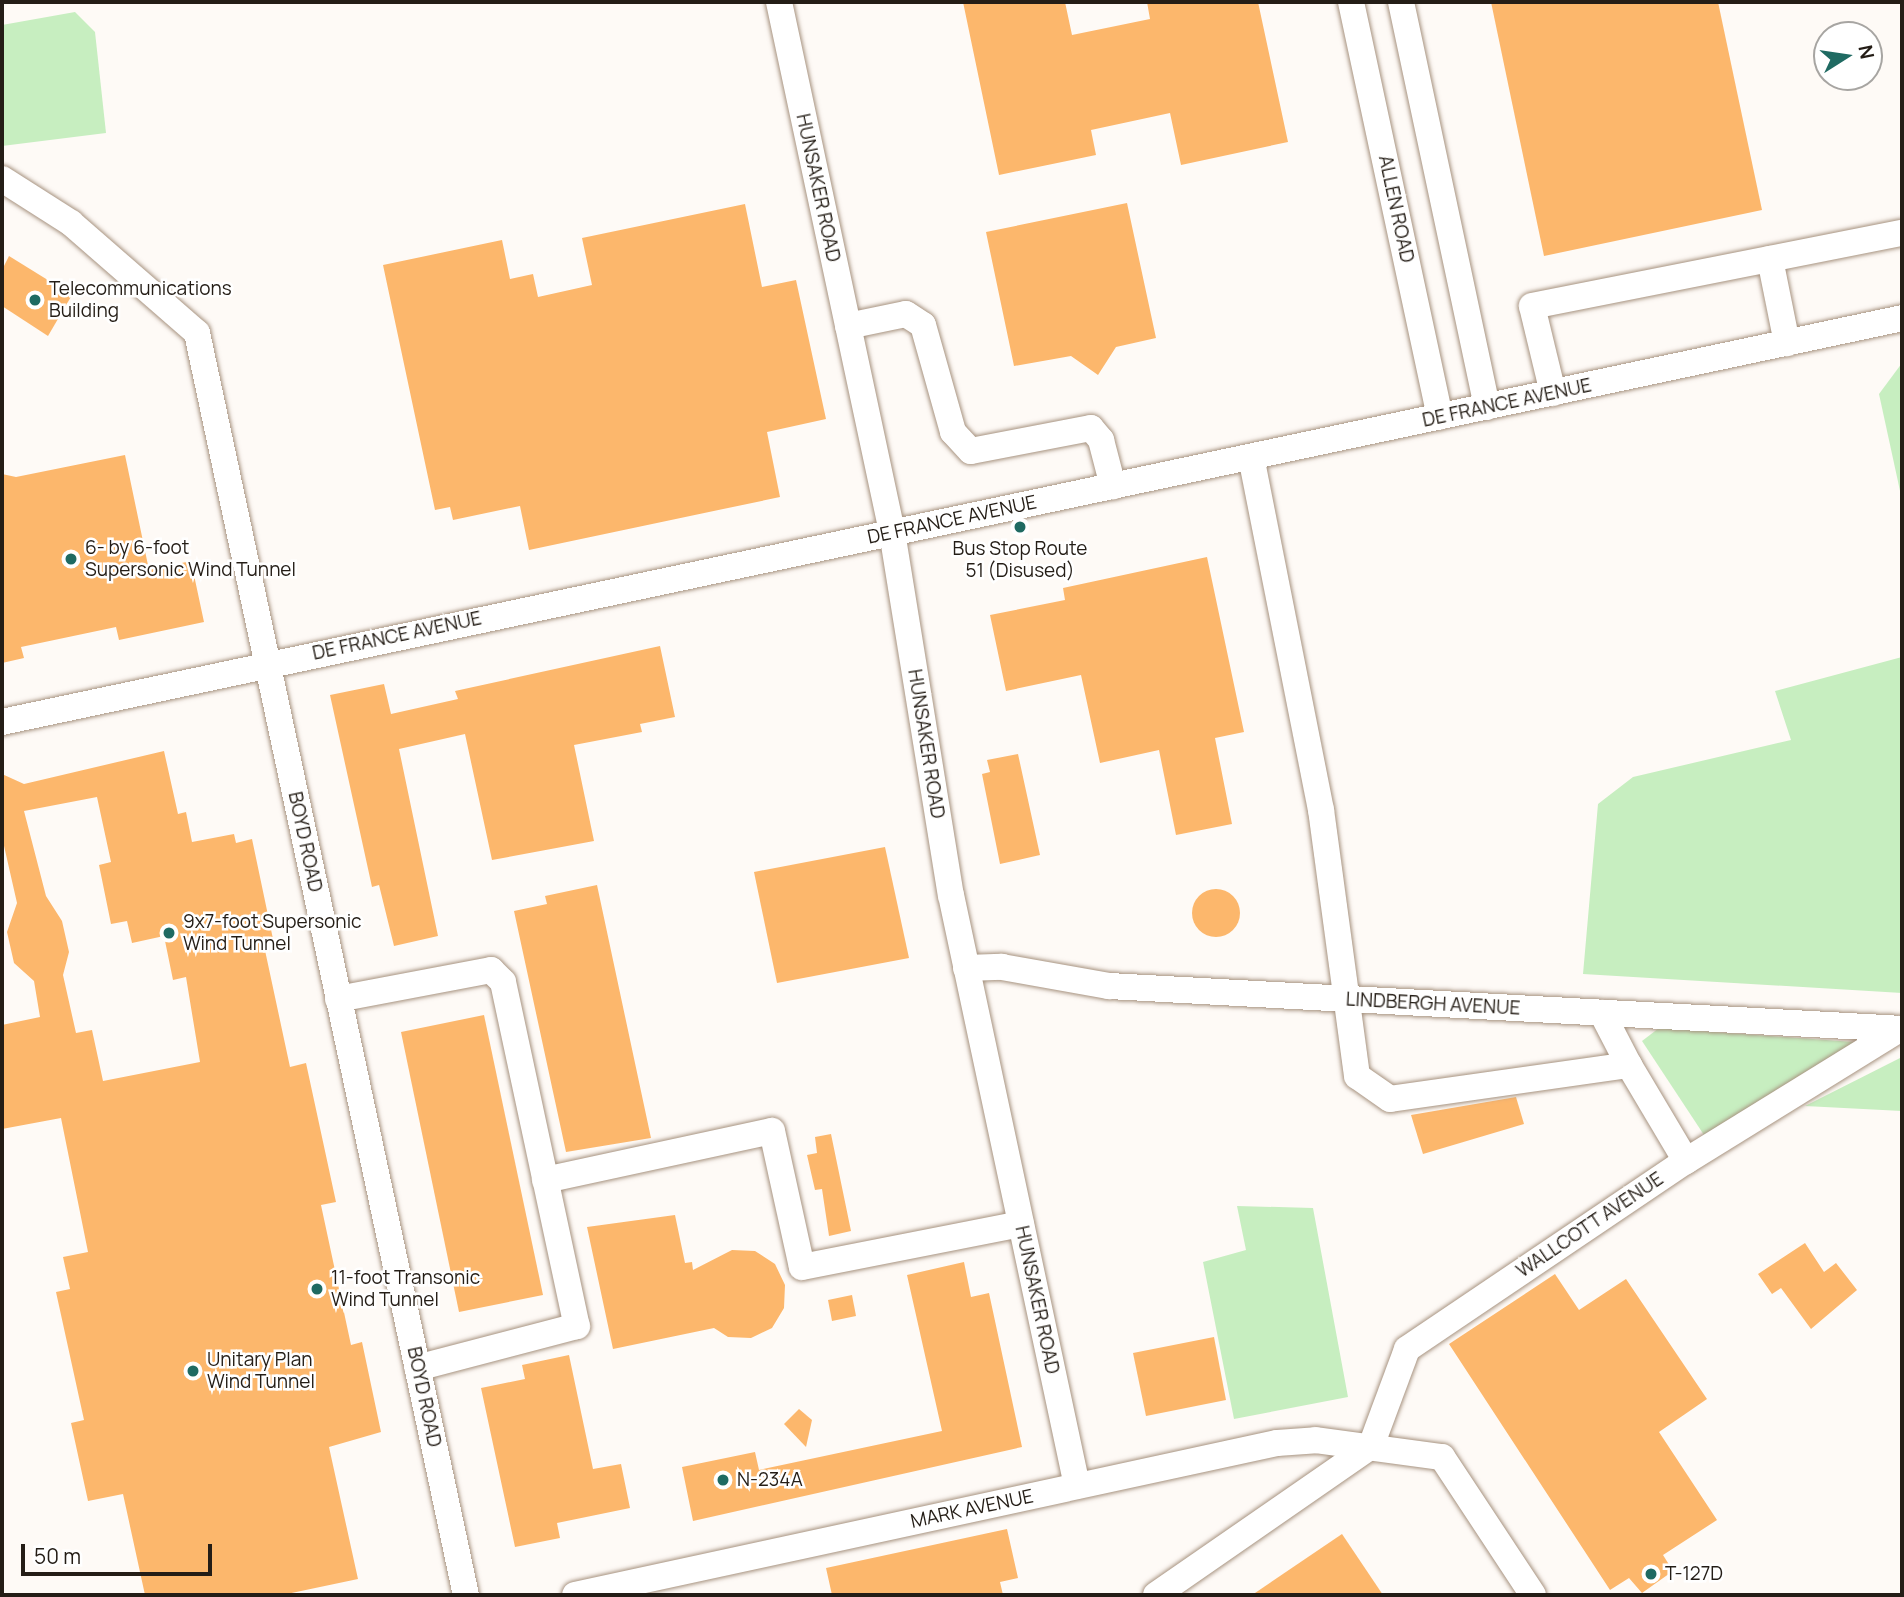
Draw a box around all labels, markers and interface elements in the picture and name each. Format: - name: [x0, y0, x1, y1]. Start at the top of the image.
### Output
- north arrow: [1813, 21, 1883, 91]
- text: N: [1852, 43, 1881, 61]
- street label: HUNSAKER ROAD: [791, 112, 845, 264]
- street label: ALLEN ROAD: [1373, 153, 1419, 265]
- place label: Telecommunications Building: [49, 278, 232, 322]
- marker: Telecommunications Building: [27, 292, 43, 308]
- street label: DE FRANCE AVENUE: [1420, 374, 1594, 432]
- street label: DE FRANCE AVENUE: [865, 491, 1039, 549]
- marker: Bus Stop Route 51 (Disused): [1012, 519, 1028, 535]
- place label: 6- by 6-foot Supersonic Wind Tunnel: [85, 537, 296, 581]
- place label: Bus Stop Route 51 (Disused): [953, 538, 1087, 582]
- marker: 6- by 6-foot Supersonic Wind Tunnel: [63, 551, 79, 567]
- street label: DE FRANCE AVENUE: [310, 607, 484, 665]
- street label: HUNSAKER ROAD: [903, 668, 949, 820]
- street label: BOYD ROAD: [283, 790, 327, 894]
- place label: 9x7-foot Supersonic Wind Tunnel: [183, 911, 362, 955]
- marker: 9x7-foot Supersonic Wind Tunnel: [161, 925, 177, 941]
- street label: LINDBERGH AVENUE: [1345, 988, 1521, 1020]
- street label: WALLCOTT AVENUE: [1512, 1167, 1668, 1283]
- street label: HUNSAKER ROAD: [1010, 1224, 1064, 1376]
- place label: 11-foot Transonic Wind Tunnel: [331, 1267, 480, 1311]
- marker: 11-foot Transonic Wind Tunnel: [309, 1281, 325, 1297]
- street label: BOYD ROAD: [402, 1345, 446, 1449]
- place label: Unitary Plan Wind Tunnel: [207, 1349, 315, 1393]
- marker: Unitary Plan Wind Tunnel: [185, 1363, 201, 1379]
- place label: N-234A: [737, 1469, 803, 1491]
- marker: N-234A: [715, 1472, 731, 1488]
- street label: MARK AVENUE: [908, 1485, 1036, 1533]
- scale bar: [24, 1530, 215, 1574]
- text: 50 m: [34, 1542, 81, 1570]
- place label: T-127D: [1665, 1563, 1723, 1585]
- marker: T-127D: [1643, 1566, 1659, 1582]

